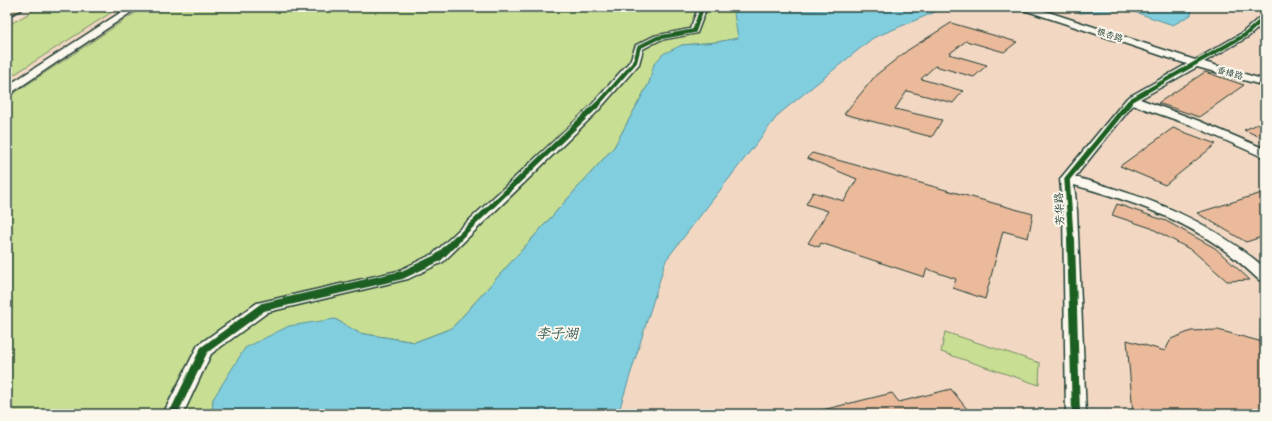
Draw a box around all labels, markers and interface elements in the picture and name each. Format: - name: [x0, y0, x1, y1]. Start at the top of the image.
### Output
- street label: 银杏路: [1095, 24, 1125, 47]
- street label: 香樟路: [1215, 63, 1245, 84]
- street label: 芳华路: [1050, 192, 1070, 226]
- water label: 李子湖: [536, 323, 580, 345]

